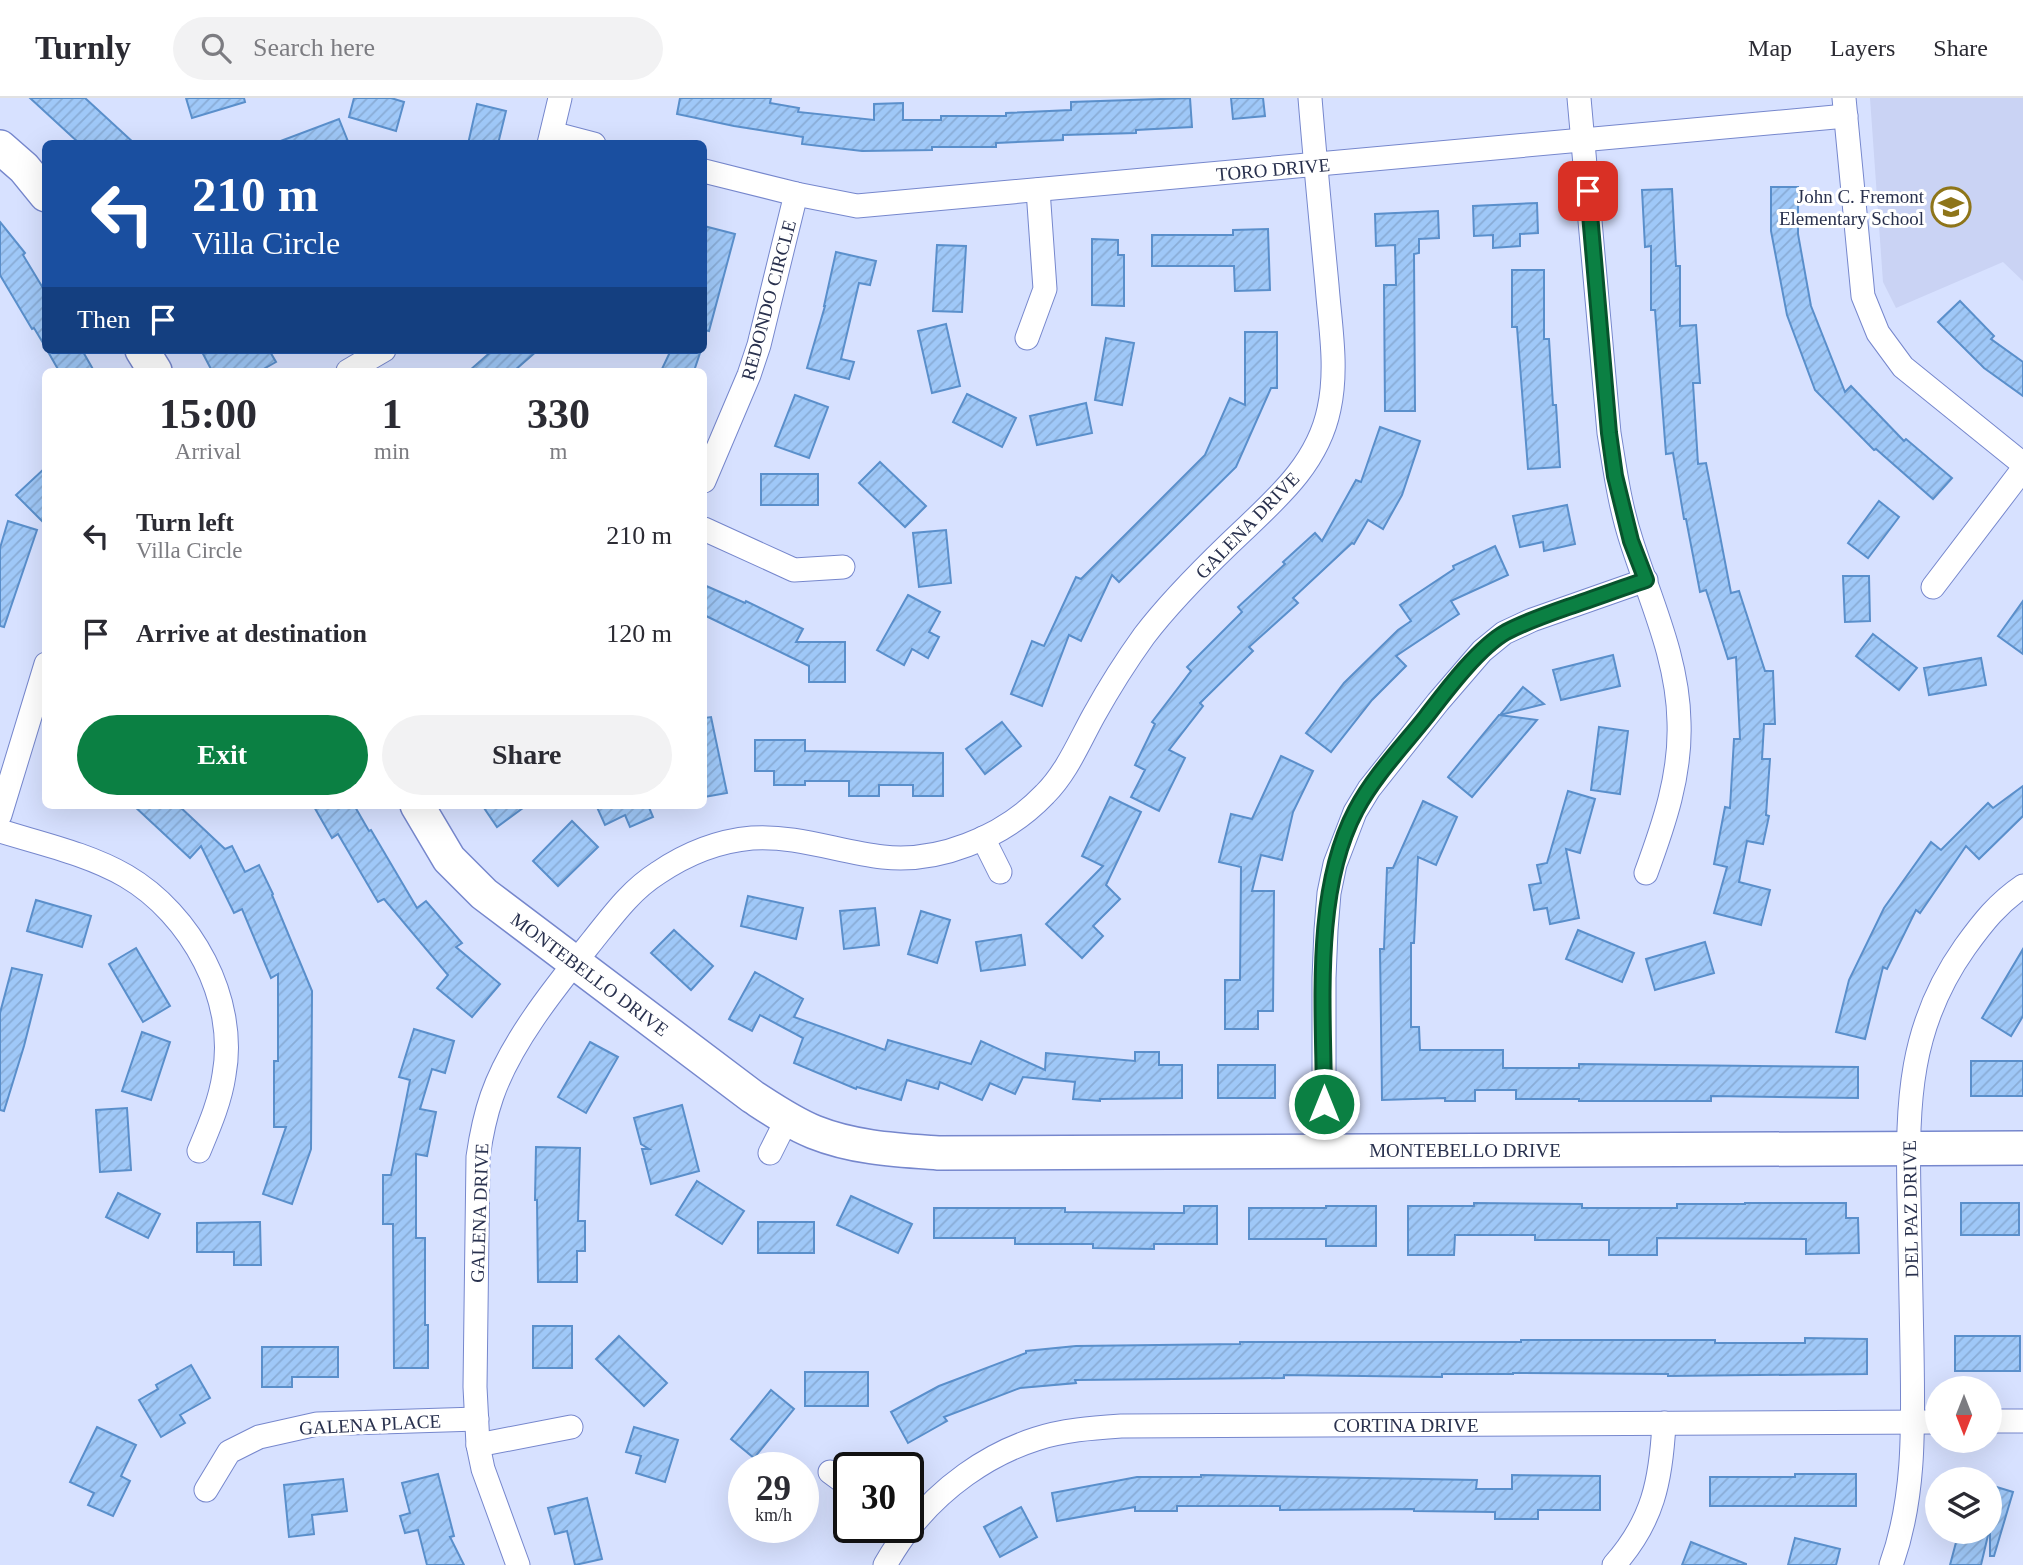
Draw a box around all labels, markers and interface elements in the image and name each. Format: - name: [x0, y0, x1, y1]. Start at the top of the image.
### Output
- search box: [173, 17, 663, 80]
- icon: search: [197, 29, 235, 67]
- text: Turnly: [35, 30, 131, 66]
- text: Search here: [253, 33, 375, 62]
- text: Map: [1748, 35, 1792, 61]
- text: Layers: [1830, 35, 1895, 61]
- text: Share: [1933, 35, 1988, 61]
- street label: TORO DRIVE: [1215, 154, 1331, 185]
- pin: [1558, 161, 1618, 221]
- text: 210 m: [192, 167, 319, 222]
- icon: left: [77, 168, 168, 259]
- icon: arrive: [1569, 172, 1607, 210]
- place label: John C. Fremont Elementary School: [1779, 186, 1925, 229]
- school or university icon: John C. Fremont Elementary School: [1930, 186, 1972, 228]
- street label: REDONDO CIRCLE: [737, 218, 800, 383]
- text: Villa Circle: [192, 225, 340, 261]
- icon: arrive: [144, 301, 182, 339]
- text: Then: [77, 305, 130, 334]
- text: 15:00: [159, 391, 257, 437]
- text: 1: [381, 391, 402, 437]
- text: 330: [527, 391, 590, 437]
- text: Arrival: [175, 439, 241, 464]
- text: min: [374, 439, 410, 464]
- text: m: [549, 439, 567, 464]
- street label: GALENA DRIVE: [1191, 468, 1303, 583]
- text: Turn left: [136, 508, 234, 537]
- icon: left: [77, 517, 115, 555]
- text: 210 m: [606, 521, 672, 550]
- text: Villa Circle: [136, 538, 243, 563]
- icon: arrive: [77, 615, 115, 653]
- text: Arrive at destination: [136, 619, 367, 648]
- text: 120 m: [606, 619, 672, 648]
- button: Exit: [77, 715, 368, 795]
- button: Share: [382, 715, 672, 795]
- street label: MONTEBELLO DRIVE: [507, 908, 673, 1040]
- position arrow: [1287, 1067, 1361, 1141]
- street label: MONTEBELLO DRIVE: [1369, 1140, 1561, 1161]
- street label: DEL PAZ DRIVE: [1899, 1140, 1922, 1278]
- street label: GALENA DRIVE: [467, 1143, 492, 1283]
- north arrow: [1925, 1376, 2002, 1452]
- map controls: [1925, 1376, 2002, 1544]
- street label: GALENA PLACE: [299, 1410, 441, 1439]
- street label: CORTINA DRIVE: [1333, 1415, 1479, 1436]
- speed limit sign: 30: [833, 1452, 924, 1543]
- button: layers: [1925, 1467, 2002, 1544]
- text: 29: [756, 1469, 791, 1508]
- text: km/h: [755, 1505, 792, 1525]

